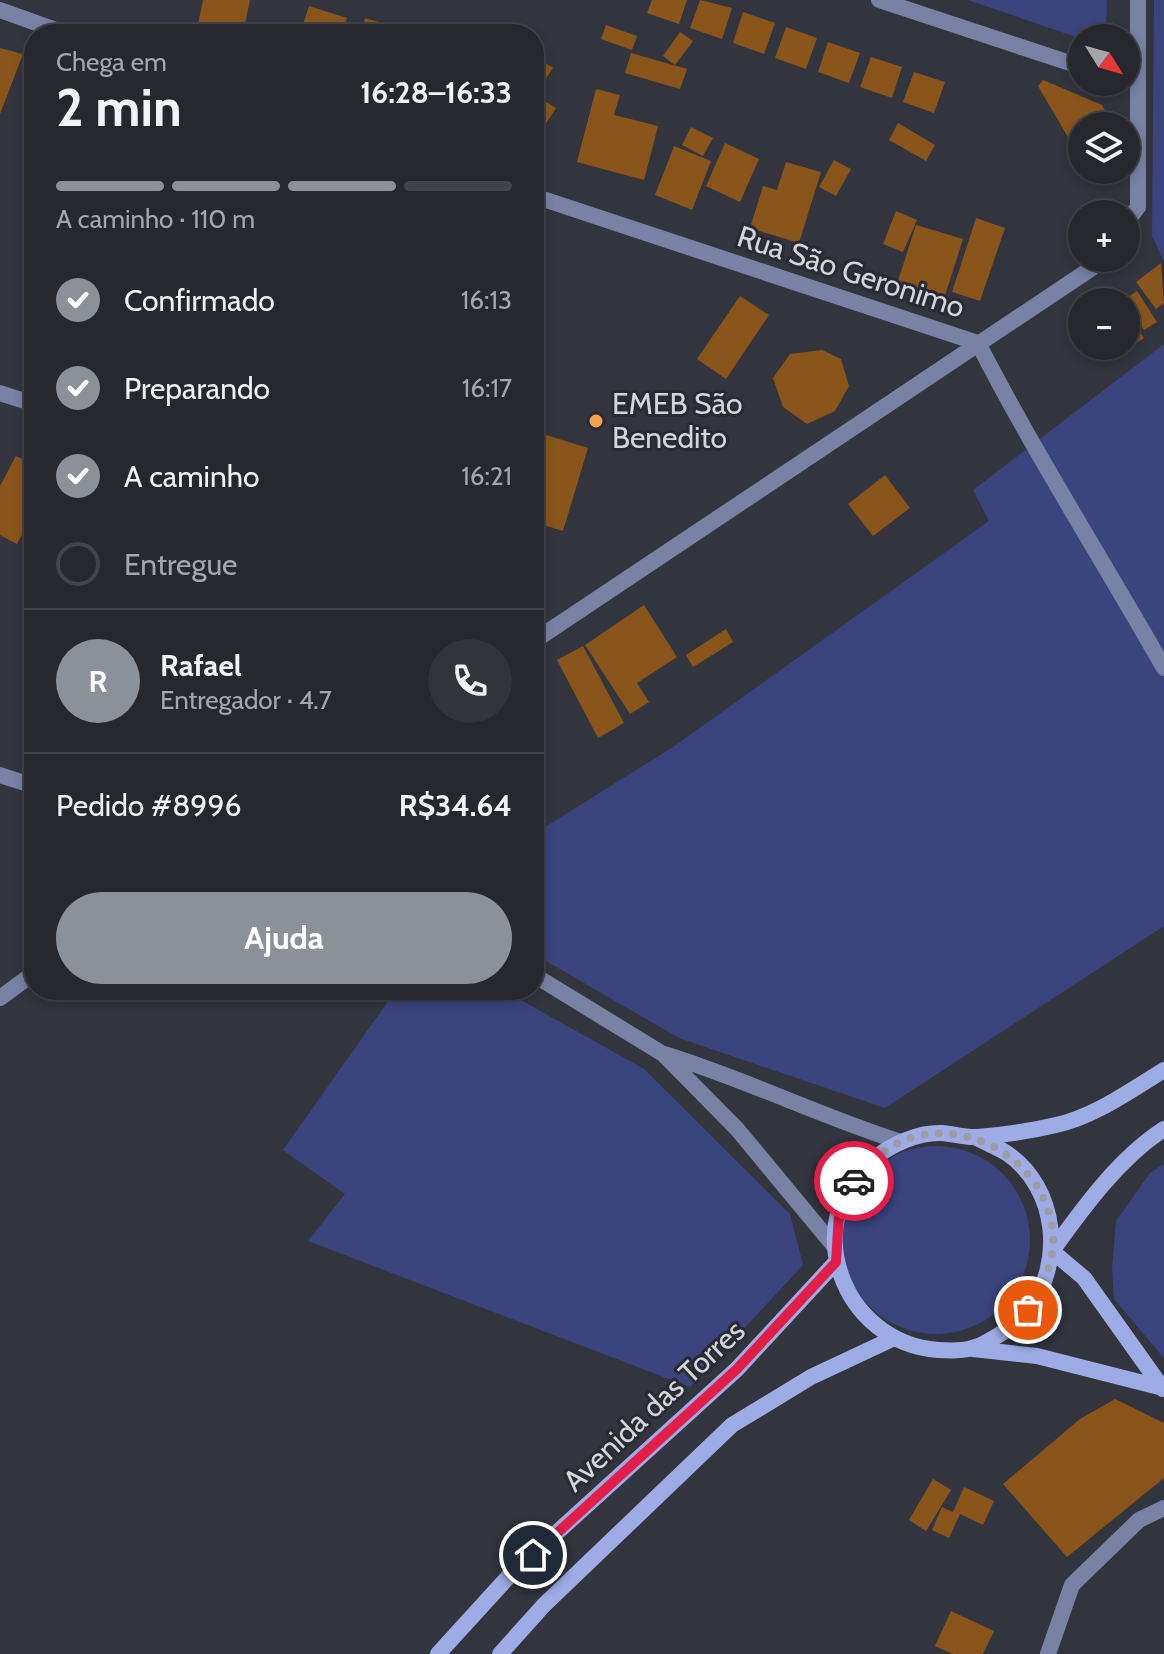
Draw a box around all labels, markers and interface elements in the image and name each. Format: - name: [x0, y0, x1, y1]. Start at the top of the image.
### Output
- north arrow: [1068, 24, 1140, 96]
- map controls: [1068, 24, 1140, 360]
- text: Chega em: [56, 46, 167, 78]
- text: 16:28–16:33: [360, 74, 512, 111]
- text: 2 min: [56, 76, 182, 139]
- button: layers: [1068, 112, 1140, 184]
- button: +: [1068, 200, 1140, 272]
- text: A caminho · 110 m: [56, 203, 255, 235]
- street label: Rua São Geronimo: [733, 217, 969, 326]
- icon: check: [56, 278, 100, 322]
- text: Confirmado: [124, 282, 275, 319]
- text: 16:13: [461, 284, 512, 316]
- button: −: [1068, 288, 1140, 360]
- icon: check: [56, 366, 100, 410]
- text: Preparando: [124, 370, 270, 407]
- text: 16:17: [462, 372, 512, 404]
- place label: EMEB São Benedito: [612, 385, 743, 456]
- marker: EMEB São Benedito: [587, 412, 605, 430]
- icon: check: [56, 454, 100, 498]
- text: A caminho: [124, 458, 259, 495]
- text: 16:21: [461, 460, 512, 492]
- text: Entregue: [124, 546, 237, 583]
- button: phone: [428, 639, 512, 723]
- text: Rafael: [160, 647, 242, 684]
- text: R: [89, 663, 107, 700]
- text: Entregador · 4.7: [160, 684, 332, 716]
- text: Pedido #8996: [56, 787, 241, 824]
- text: R$34.64: [399, 787, 512, 824]
- button: Ajuda: [56, 892, 512, 984]
- courier: [814, 1141, 894, 1221]
- icon: car: [832, 1159, 876, 1203]
- pin: [994, 1276, 1062, 1344]
- icon: bag: [1006, 1288, 1050, 1332]
- street label: Avenida das Torres: [555, 1312, 752, 1499]
- pin: [499, 1521, 567, 1589]
- icon: home: [511, 1533, 555, 1577]

